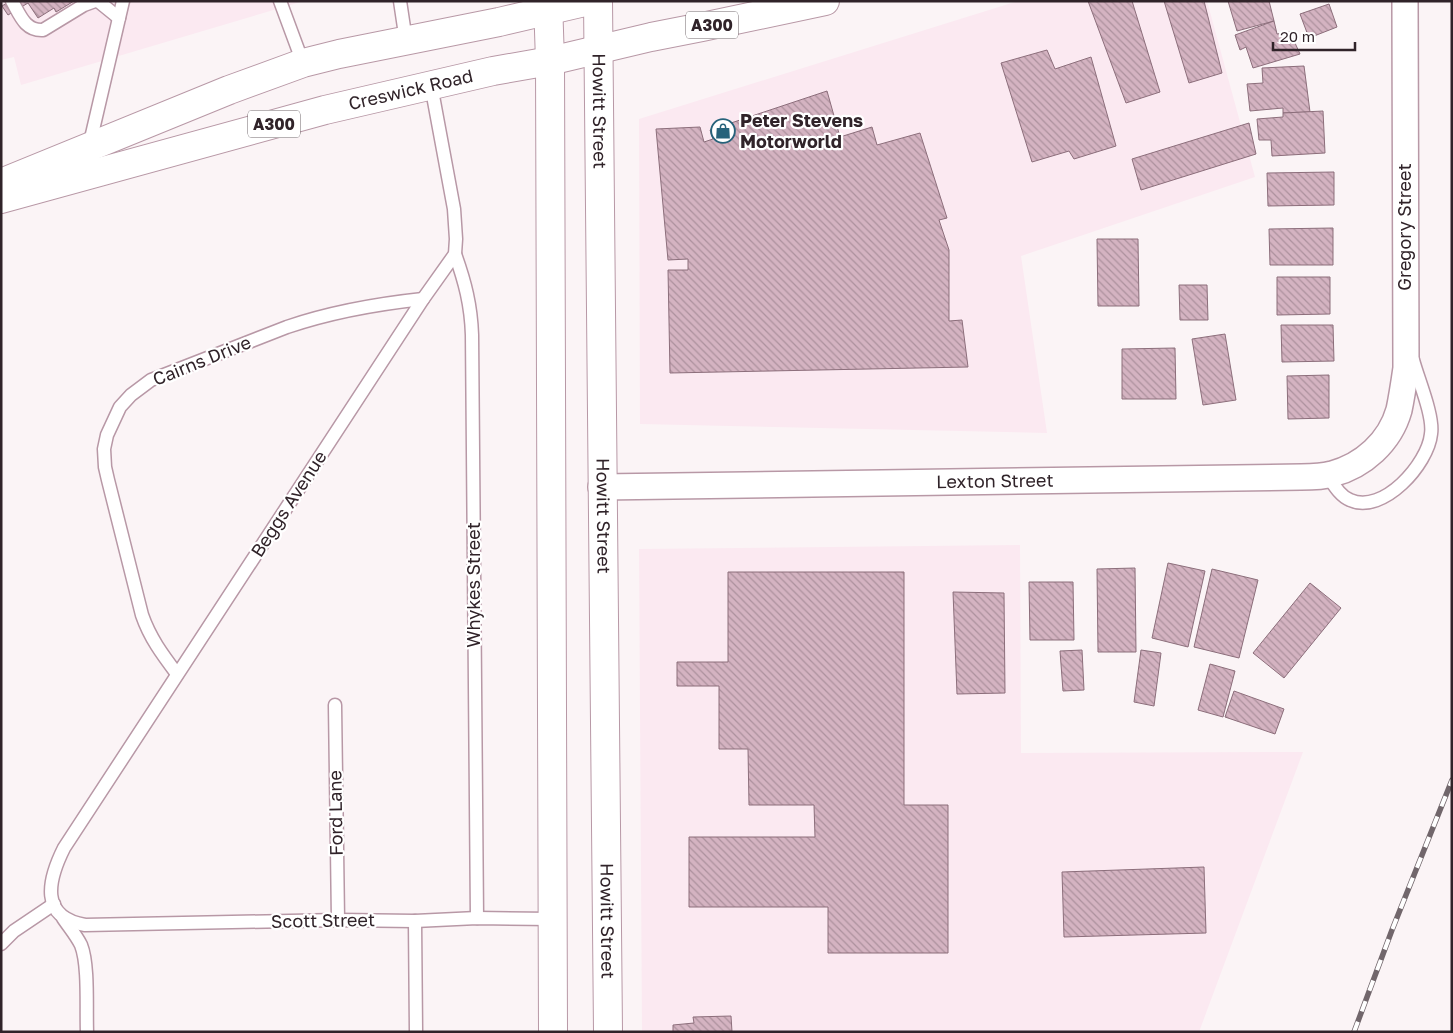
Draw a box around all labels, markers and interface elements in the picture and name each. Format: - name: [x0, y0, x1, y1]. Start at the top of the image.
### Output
- road number: A300: [686, 12, 738, 38]
- scale bar: [1273, 20, 1356, 52]
- text: 20 m: [1280, 27, 1315, 45]
- street label: Howitt Street: [589, 53, 612, 169]
- street label: Creswick Road: [346, 64, 475, 114]
- place label: Peter Stevens Motorworld: [740, 109, 863, 152]
- road number: A300: [248, 110, 300, 138]
- shop icon: Peter Stevens Motorworld: [710, 118, 736, 144]
- street label: Gregory Street: [1393, 163, 1415, 291]
- street label: Cairns Drive: [149, 330, 254, 390]
- street label: Beggs Avenue: [246, 446, 331, 561]
- street label: Howitt Street: [592, 458, 616, 574]
- street label: Lexton Street: [936, 469, 1054, 492]
- street label: Whykes Street: [462, 522, 484, 648]
- street label: Ford Lane: [323, 770, 347, 856]
- street label: Howitt Street: [596, 863, 619, 979]
- street label: Scott Street: [271, 908, 375, 932]

